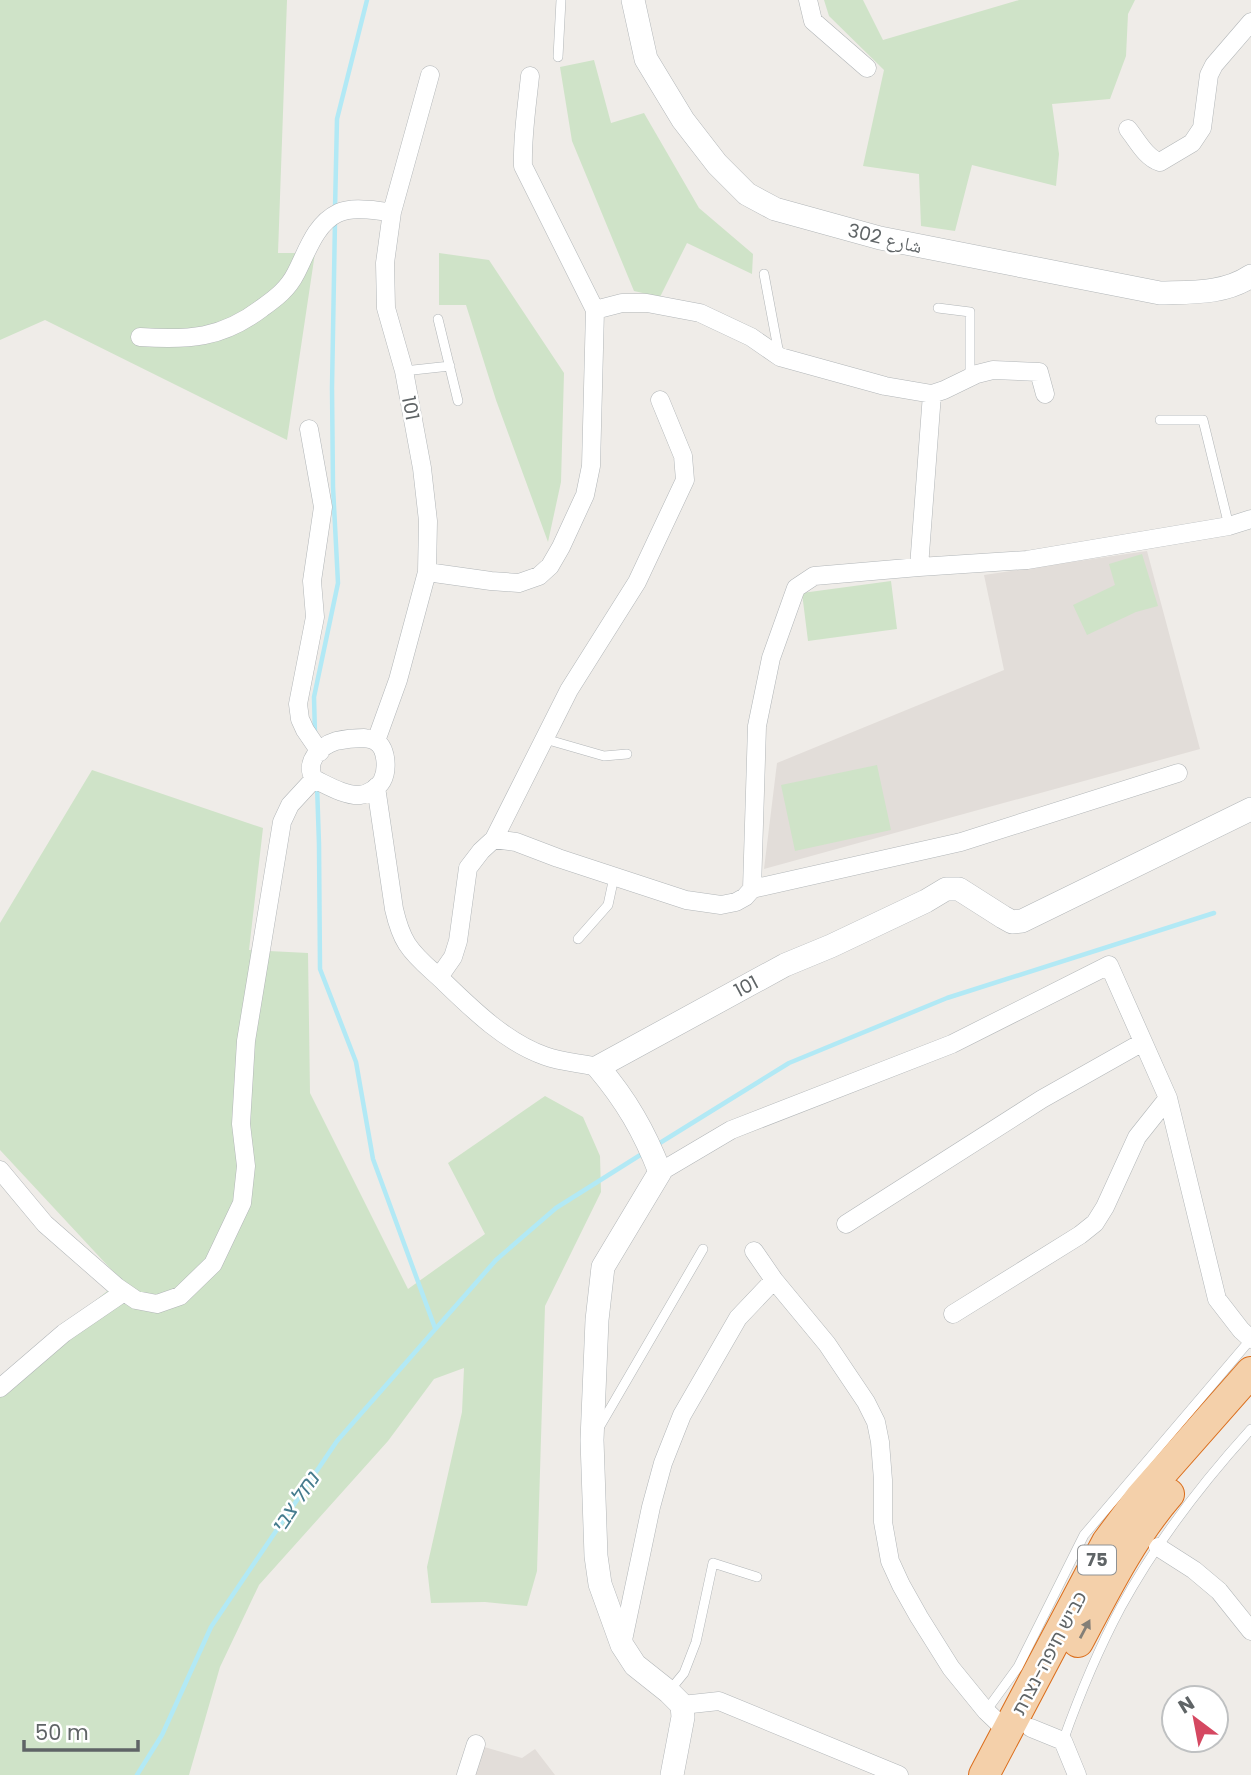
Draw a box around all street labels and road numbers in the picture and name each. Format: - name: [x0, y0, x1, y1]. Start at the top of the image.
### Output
- street label: شارع 302: [845, 217, 925, 260]
- street label: 101: [395, 394, 426, 422]
- street label: 101: [729, 969, 763, 1004]
- road number: 75: [1078, 1546, 1116, 1574]
- street label: כביש חיפה-נצרת: [1005, 1586, 1094, 1720]

